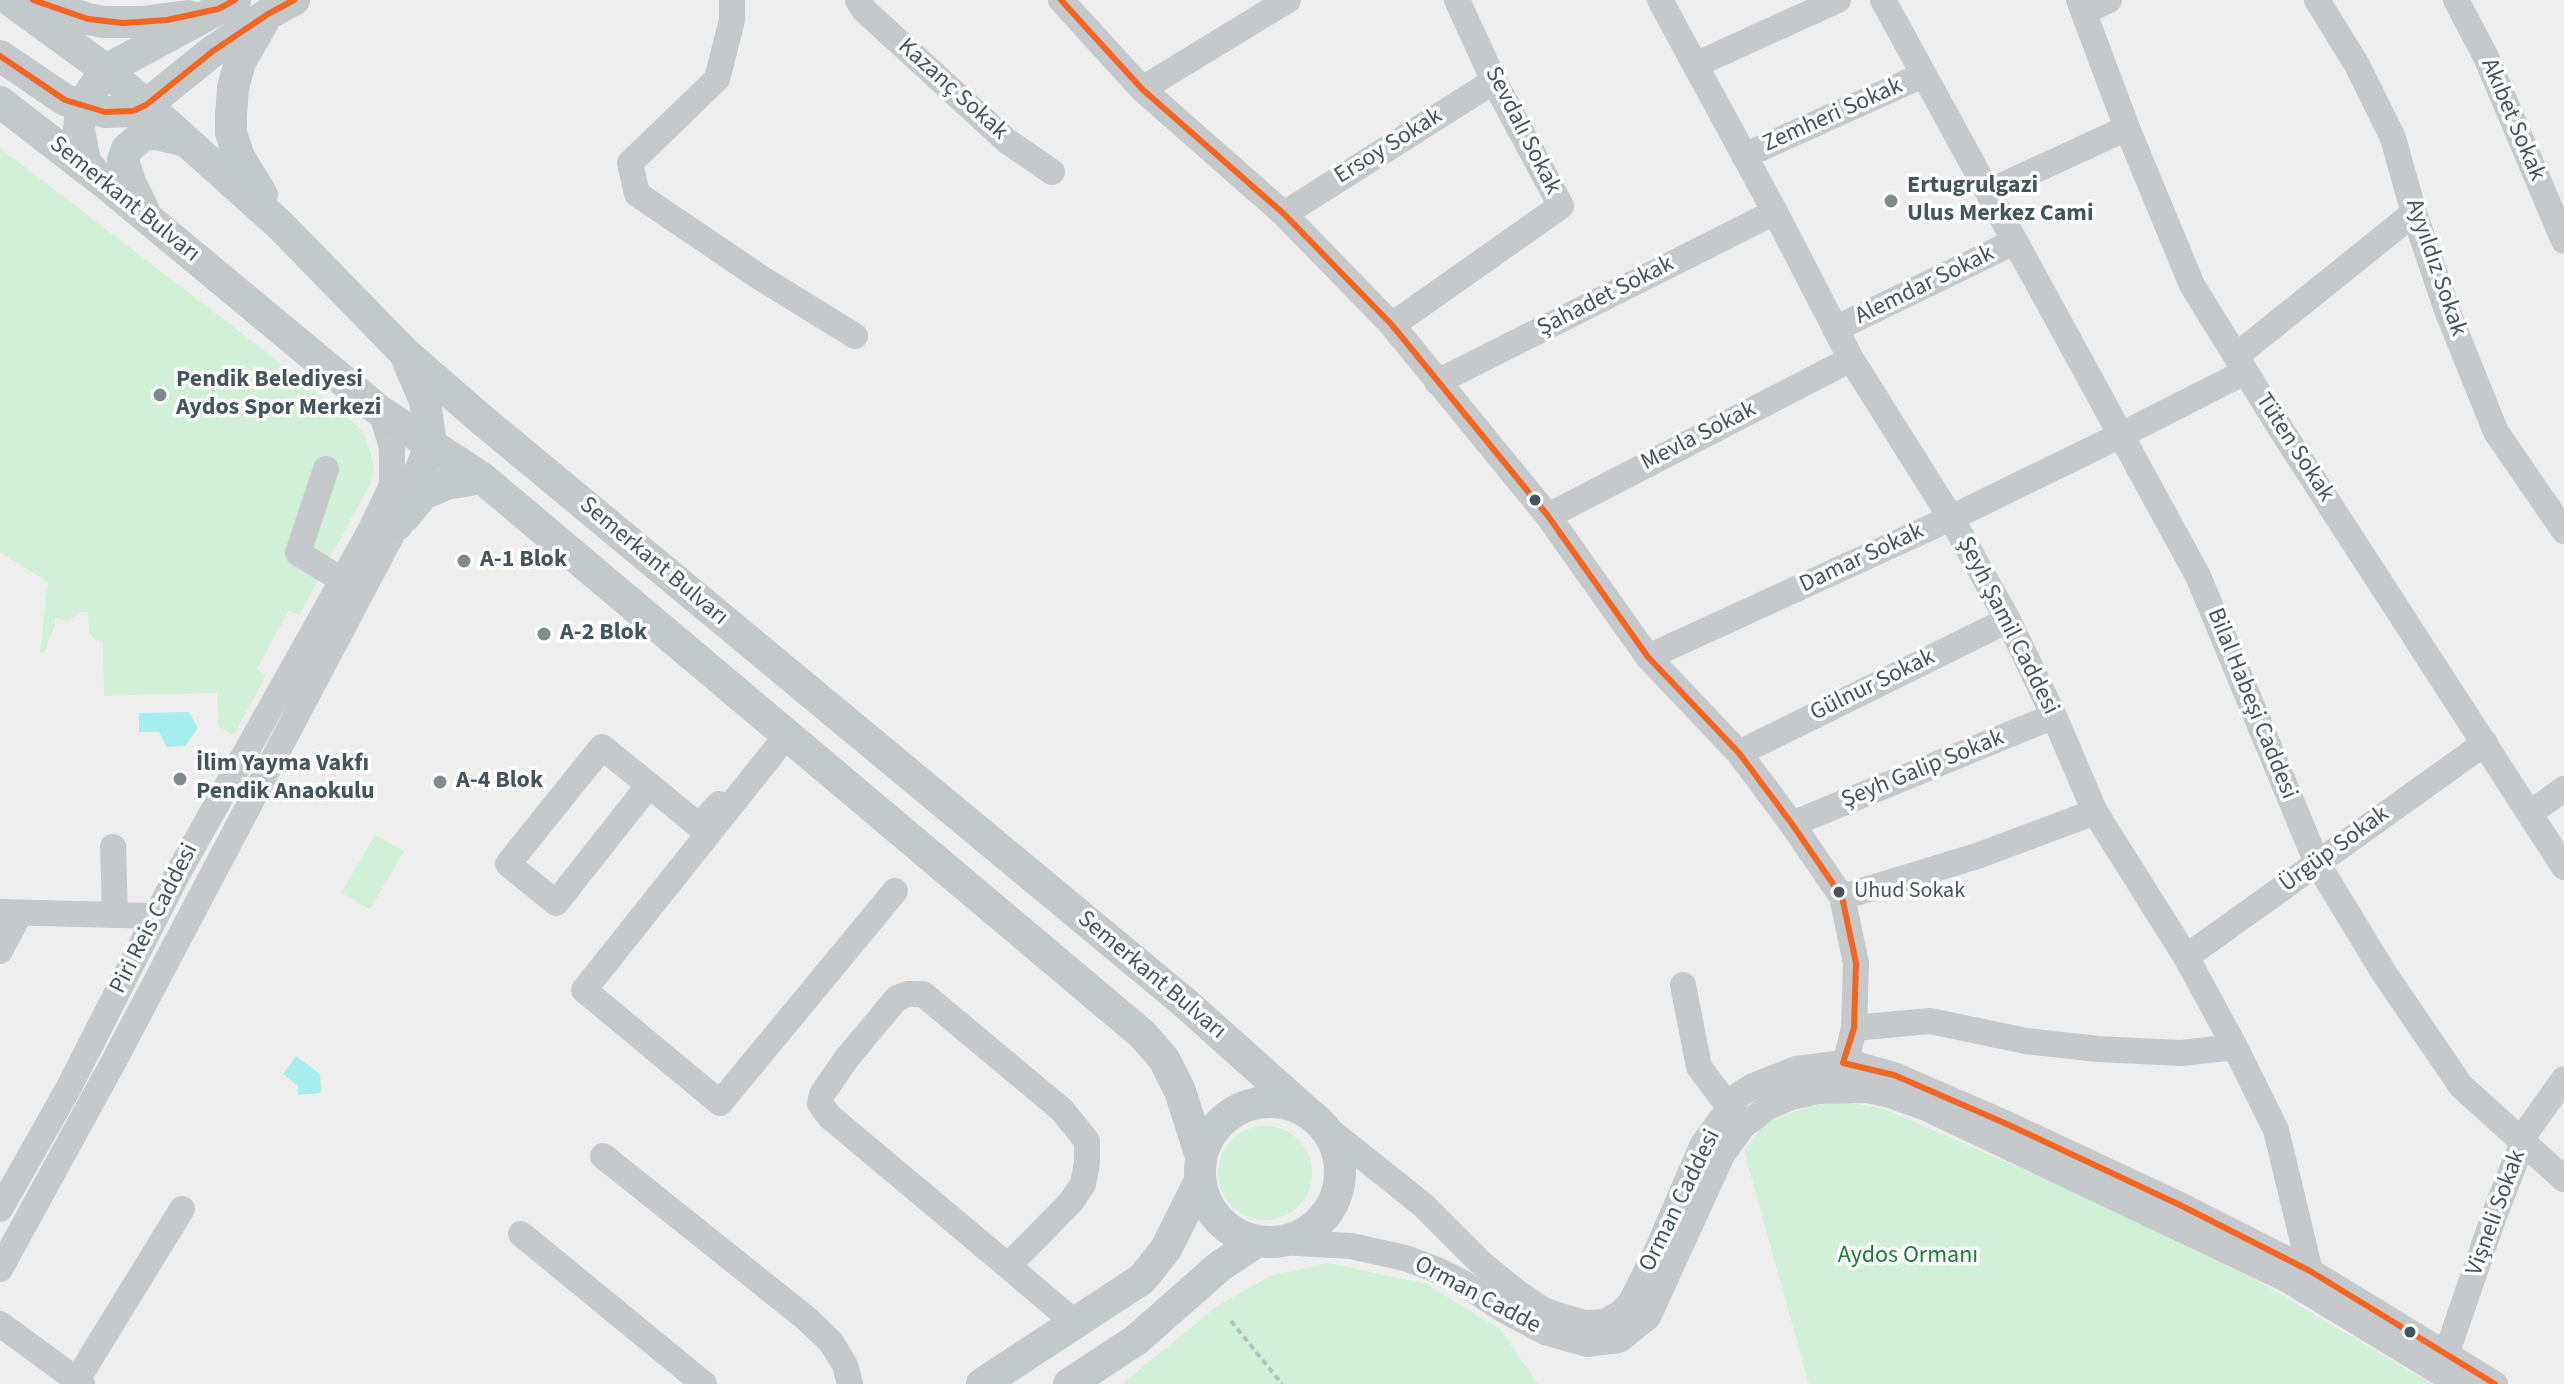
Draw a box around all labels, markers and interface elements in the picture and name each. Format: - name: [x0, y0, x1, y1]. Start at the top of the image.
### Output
- street label: Kazanç Sokak: [891, 33, 1013, 147]
- street label: Akıbet Sokak: [2473, 54, 2551, 186]
- street label: Sevdalı Sokak: [1477, 62, 1567, 200]
- street label: Zemheri Sokak: [1759, 72, 1907, 160]
- street label: Ersoy Sokak: [1330, 103, 1448, 191]
- street label: Semerkant Bulvarı: [43, 131, 205, 269]
- place label: Ertugrulgazi Ulus Merkez Cami: [1907, 173, 2094, 229]
- marker: Ertugrulgazi Ulus Merkez Cami: [1882, 192, 1900, 210]
- street label: Ayyıldız Sokak: [2398, 196, 2472, 340]
- street label: Alemdar Sokak: [1851, 240, 1999, 332]
- street label: Şahadet Sokak: [1533, 250, 1679, 344]
- place label: Pendik Belediyesi Aydos Spor Merkezi: [176, 367, 381, 423]
- marker: Pendik Belediyesi Aydos Spor Merkezi: [151, 386, 169, 404]
- street label: Tüten Sokak: [2248, 388, 2340, 508]
- street label: Mevla Sokak: [1637, 396, 1761, 478]
- street label: Semerkant Bulvarı: [573, 492, 733, 632]
- unlabelled marker: [1527, 492, 1543, 508]
- street label: Damar Sokak: [1795, 518, 1929, 600]
- street label: Şeyh Şamil Caddesi: [1950, 532, 2064, 720]
- place label: A-1 Blok: [480, 547, 567, 575]
- marker: A-1 Blok: [455, 552, 473, 570]
- street label: Bilal Habeşi Caddesi: [2200, 604, 2302, 804]
- place label: A-2 Blok: [560, 620, 647, 648]
- marker: A-2 Blok: [535, 625, 553, 643]
- street label: Gülnur Sokak: [1806, 644, 1940, 728]
- street label: Şeyh Galip Sokak: [1838, 724, 2008, 816]
- place label: İlim Yayma Vakfı Pendik Anaokulu: [196, 751, 375, 807]
- place label: A-4 Blok: [456, 768, 543, 796]
- marker: İlim Yayma Vakfı Pendik Anaokulu: [171, 770, 189, 788]
- marker: A-4 Blok: [431, 773, 449, 791]
- street label: Ürgüp Sokak: [2275, 801, 2395, 899]
- street label: Piri Reis Caddesi: [105, 839, 205, 999]
- place label: Uhud Sokak: [1854, 879, 1965, 905]
- marker: Uhud Sokak: [1831, 884, 1847, 900]
- street label: Semerkant Bulvarı: [1071, 906, 1231, 1046]
- street label: Orman Caddesi: [1634, 1125, 1728, 1277]
- street label: Vişneli Sokak: [2461, 1146, 2533, 1280]
- park label: Aydos Ormanı: [1838, 1243, 1978, 1271]
- street label: Orman Cadde: [1409, 1251, 1545, 1341]
- unlabelled marker: [2402, 1324, 2418, 1340]

